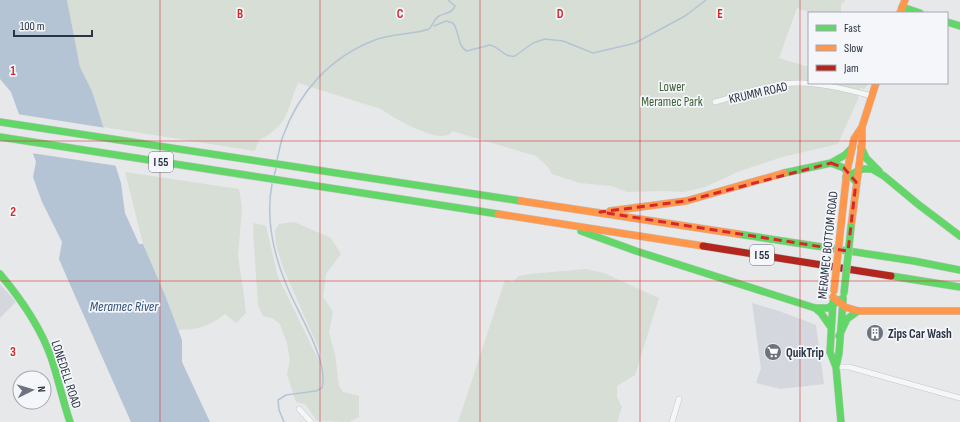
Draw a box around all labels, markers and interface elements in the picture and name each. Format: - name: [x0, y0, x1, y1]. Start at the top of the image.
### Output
- text: B: [237, 6, 243, 22]
- text: C: [397, 6, 404, 22]
- text: D: [557, 6, 564, 22]
- text: E: [717, 6, 723, 22]
- scale bar: [14, 12, 92, 38]
- legend: [808, 12, 948, 84]
- text: 100 m: [20, 19, 45, 34]
- text: Fast: [844, 21, 861, 36]
- text: Slow: [844, 41, 863, 56]
- text: Jam: [843, 61, 859, 76]
- text: 1: [10, 63, 16, 79]
- street label: KRUMM ROAD: [727, 78, 789, 108]
- park label: Lower Meramec Park: [641, 79, 703, 110]
- road number: I 55: [149, 152, 173, 172]
- street label: MERAMEC BOTTOM ROAD: [814, 190, 842, 300]
- text: 2: [10, 204, 16, 220]
- road number: I 55: [750, 245, 774, 265]
- water label: Meramec River: [90, 298, 159, 315]
- building icon: Zips Car Wash: [865, 323, 885, 343]
- place label: Zips Car Wash: [888, 326, 952, 342]
- street label: LONEDELL ROAD: [48, 338, 85, 410]
- supermarket icon: QuikTrip: [763, 342, 783, 362]
- text: 3: [10, 344, 16, 360]
- place label: QuikTrip: [786, 345, 824, 361]
- north arrow: [12, 370, 52, 410]
- text: N: [35, 386, 48, 393]

